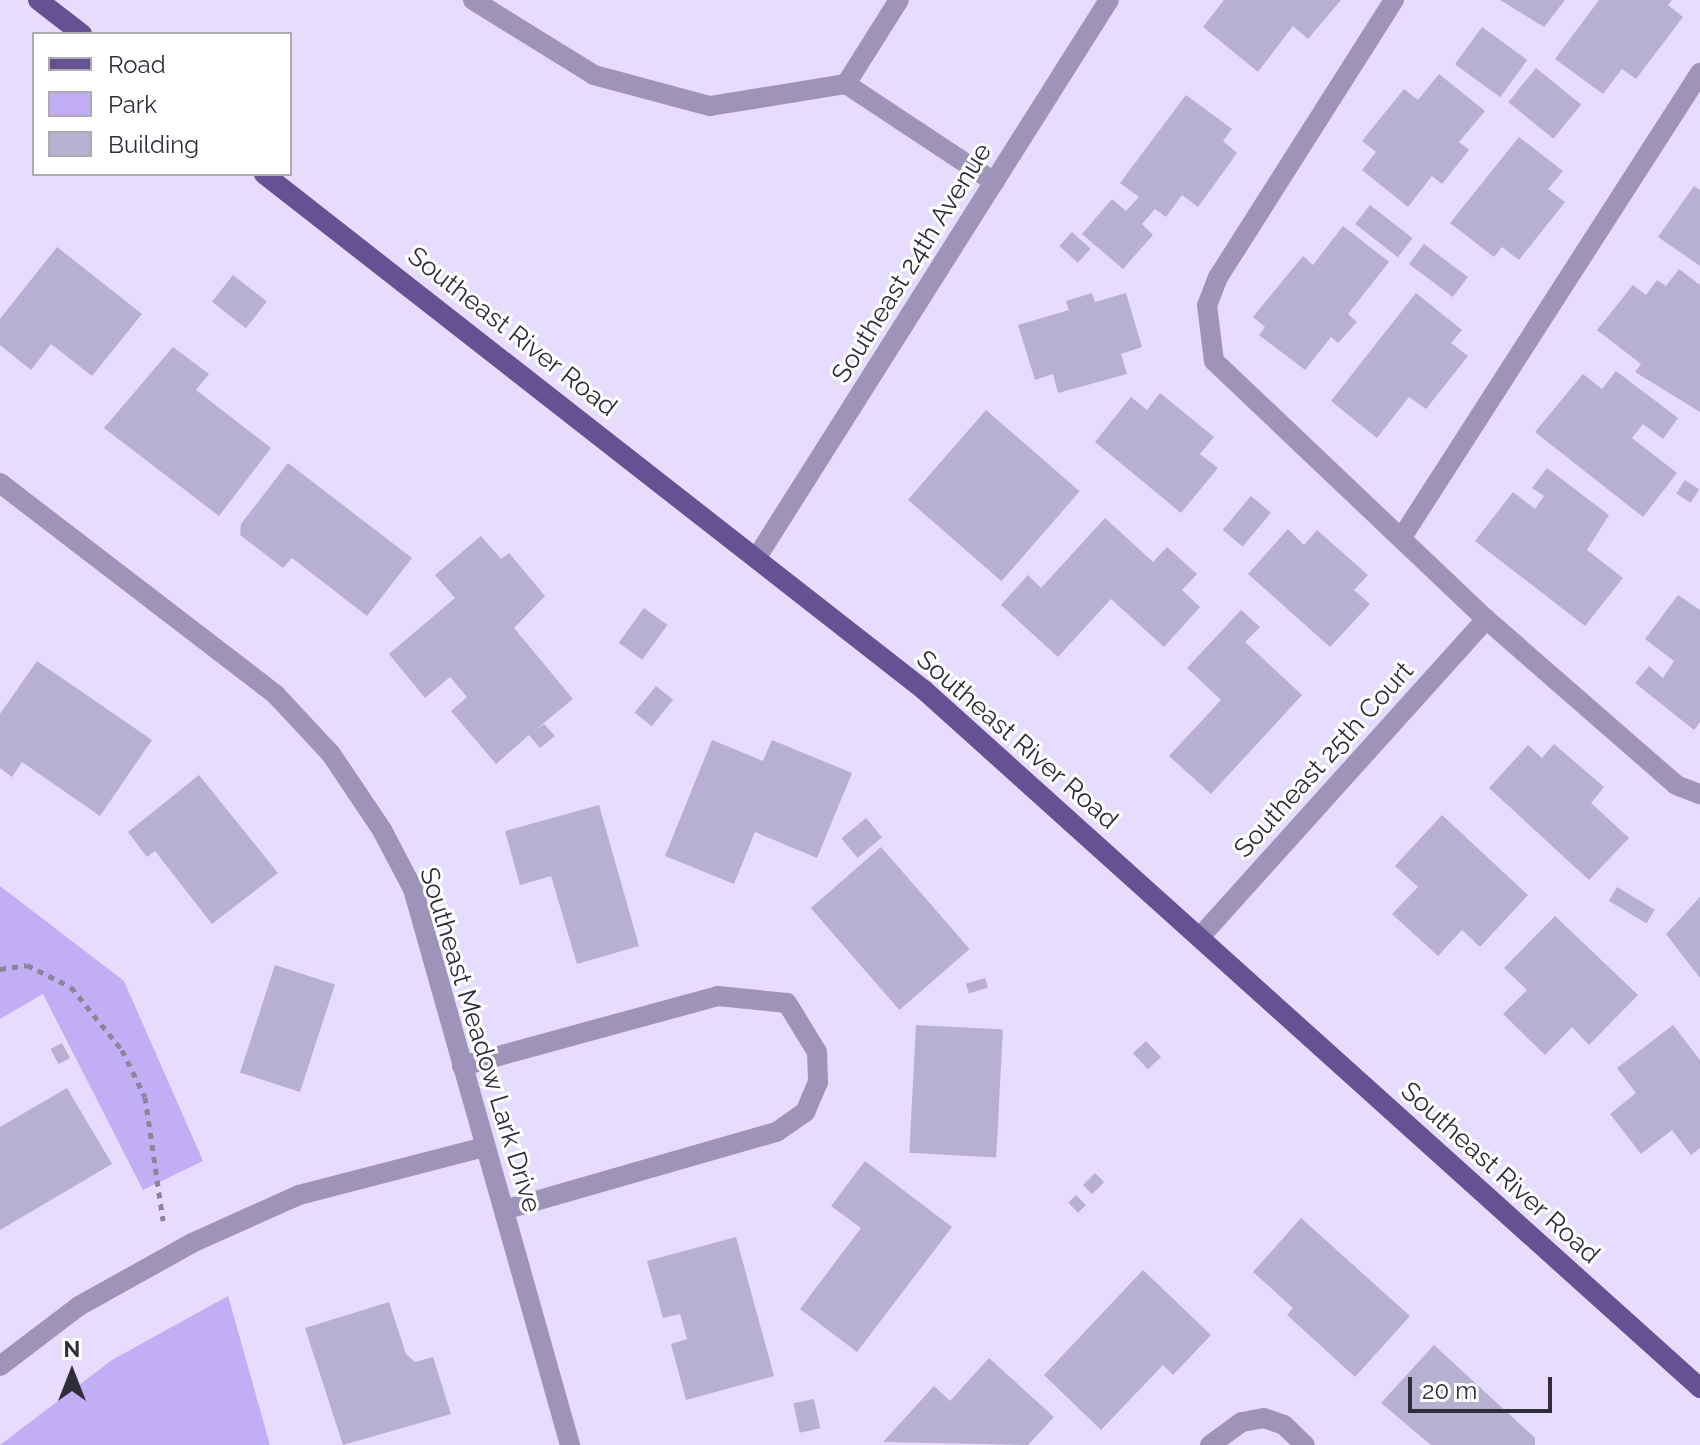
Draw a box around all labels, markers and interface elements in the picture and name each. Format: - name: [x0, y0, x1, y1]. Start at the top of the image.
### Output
- legend: [32, 32, 292, 176]
- text: Road: [108, 50, 166, 79]
- text: Park: [108, 90, 157, 119]
- text: Building: [108, 130, 199, 159]
- street label: Southeast 24th Avenue: [825, 137, 999, 389]
- street label: Southeast River Road: [401, 241, 623, 423]
- street label: Southeast River Road: [910, 644, 1124, 836]
- street label: Southeast 25th Court: [1228, 656, 1420, 864]
- street label: Southeast Meadow Lark Drive: [412, 863, 548, 1217]
- street label: Southeast River Road: [1394, 1075, 1606, 1271]
- north arrow: [32, 1333, 112, 1413]
- text: N: [64, 1336, 80, 1362]
- scale bar: [1412, 1361, 1556, 1411]
- text: 20 m: [1422, 1376, 1477, 1405]

